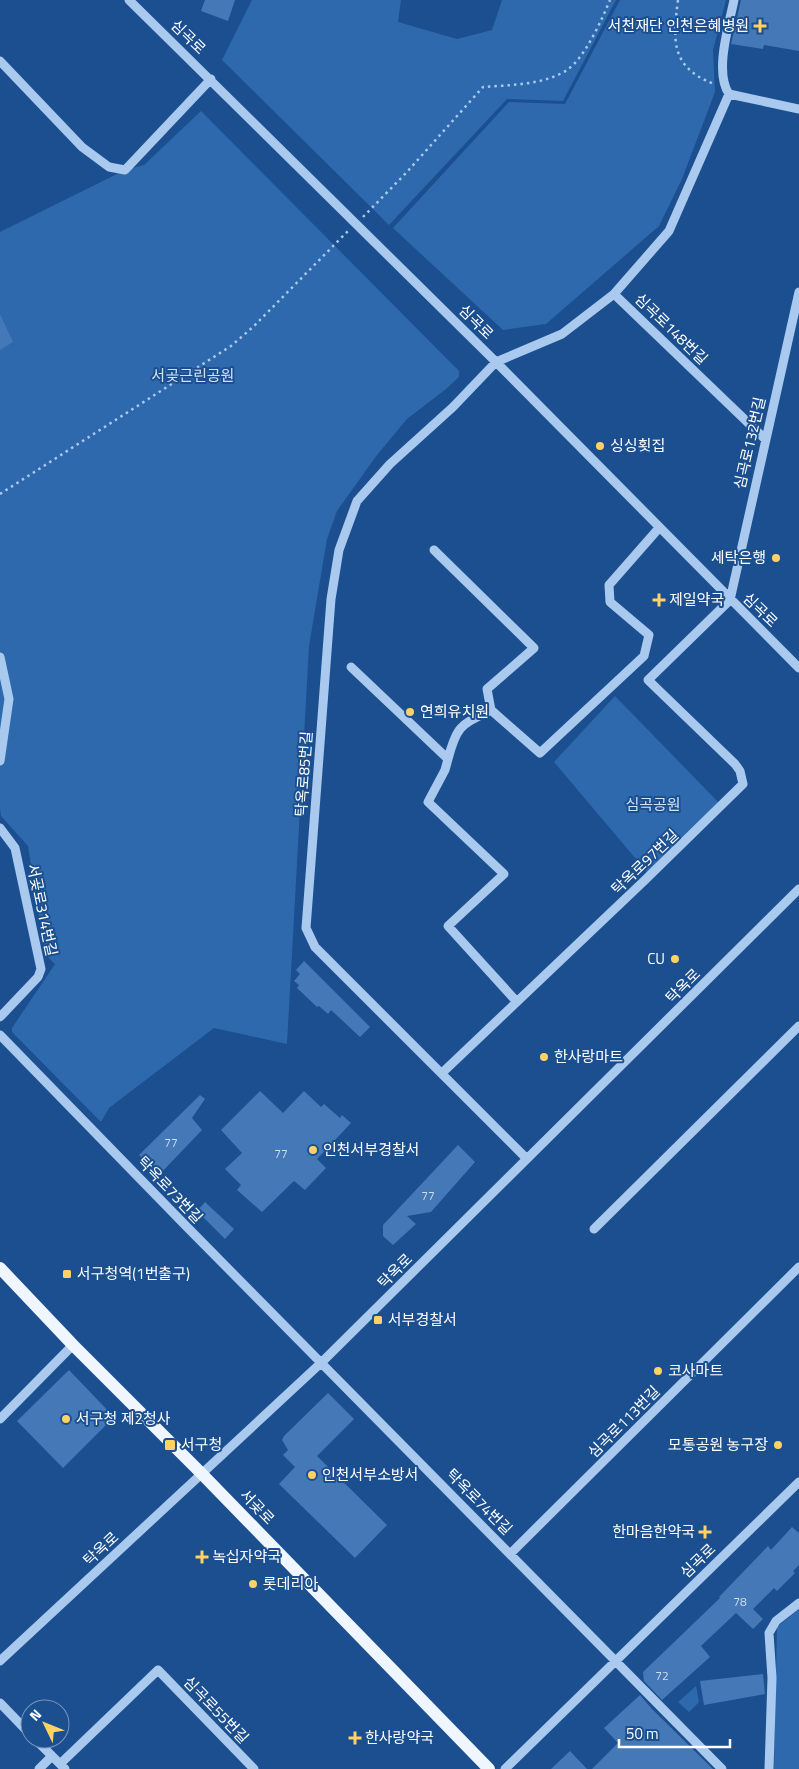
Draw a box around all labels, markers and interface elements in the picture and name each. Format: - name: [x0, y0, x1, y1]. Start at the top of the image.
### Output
- street label: 심곡로: [165, 14, 211, 59]
- place label: 서천재단 인천은혜병원: [608, 14, 749, 37]
- marker: 서천재단 인천은혜병원: [753, 19, 767, 33]
- street label: 심곡로148번길: [629, 288, 713, 370]
- street label: 심곡로: [454, 299, 499, 344]
- park label: 서곶근린공원: [152, 364, 234, 387]
- street label: 심곡로132번길: [728, 394, 771, 491]
- place label: 싱싱횟집: [610, 434, 665, 457]
- marker: 싱싱횟집: [594, 440, 606, 452]
- place label: 세탁은행: [711, 546, 766, 569]
- marker: 세탁은행: [770, 552, 782, 564]
- street label: 심곡로: [737, 587, 783, 632]
- place label: 제일약국: [669, 588, 724, 611]
- marker: 제일약국: [653, 594, 665, 606]
- place label: 연희유치원: [420, 700, 489, 723]
- marker: 연희유치원: [404, 706, 416, 718]
- street label: 탁옥로85번길: [289, 730, 318, 818]
- park label: 심곡공원: [625, 793, 681, 816]
- street label: 탁옥로97번길: [606, 824, 684, 900]
- street label: 서곶로314번길: [21, 861, 64, 958]
- place label: CU: [647, 947, 665, 970]
- marker: CU: [669, 953, 681, 965]
- street label: 탁옥로: [660, 963, 705, 1008]
- place label: 한사랑마트: [554, 1045, 623, 1068]
- marker: 한사랑마트: [538, 1051, 550, 1063]
- house number: 77: [164, 1133, 178, 1152]
- place label: 인천서부경찰서: [323, 1138, 420, 1161]
- house number: 77: [274, 1144, 288, 1163]
- marker: 인천서부경찰서: [307, 1144, 319, 1156]
- street label: 탁옥로73번길: [132, 1151, 208, 1229]
- house number: 77: [421, 1186, 435, 1205]
- street label: 탁옥로: [372, 1248, 417, 1293]
- place label: 서구청역(1번출구): [77, 1262, 190, 1285]
- marker: 서구청역(1번출구): [61, 1268, 73, 1280]
- place label: 서부경찰서: [388, 1308, 457, 1331]
- marker: 서부경찰서: [372, 1314, 384, 1326]
- place label: 코사마트: [668, 1359, 723, 1382]
- marker: 코사마트: [652, 1365, 664, 1377]
- street label: 심곡로113번길: [582, 1380, 665, 1463]
- place label: 서구청 제2청사: [76, 1407, 171, 1430]
- marker: 서구청 제2청사: [60, 1413, 72, 1425]
- place label: 서구청: [181, 1433, 222, 1456]
- place label: 모통공원 농구장: [668, 1433, 768, 1456]
- marker: 서구청: [163, 1438, 177, 1452]
- marker: 모통공원 농구장: [772, 1439, 784, 1451]
- place label: 인천서부소방서: [322, 1463, 419, 1486]
- street label: 탁옥로74번길: [441, 1463, 518, 1540]
- marker: 인천서부소방서: [306, 1469, 318, 1481]
- street label: 서곶로: [235, 1484, 280, 1530]
- place label: 한마음한약국: [612, 1520, 695, 1543]
- street label: 탁옥로: [78, 1526, 124, 1571]
- marker: 한마음한약국: [699, 1526, 711, 1538]
- street label: 심곡로: [675, 1538, 721, 1583]
- place label: 녹십자약국: [212, 1545, 281, 1568]
- marker: 녹십자약국: [196, 1551, 208, 1563]
- place label: 롯데리아: [263, 1572, 318, 1595]
- marker: 롯데리아: [247, 1578, 259, 1590]
- house number: 78: [733, 1592, 747, 1611]
- house number: 72: [655, 1666, 669, 1685]
- street label: 심곡로55번길: [178, 1671, 254, 1749]
- north arrow: [20, 1699, 70, 1749]
- text: N: [24, 1704, 46, 1726]
- scale bar: [619, 1716, 730, 1748]
- text: 50 m: [626, 1722, 659, 1745]
- place label: 한사랑약국: [365, 1726, 434, 1749]
- marker: 한사랑약국: [349, 1732, 361, 1744]

